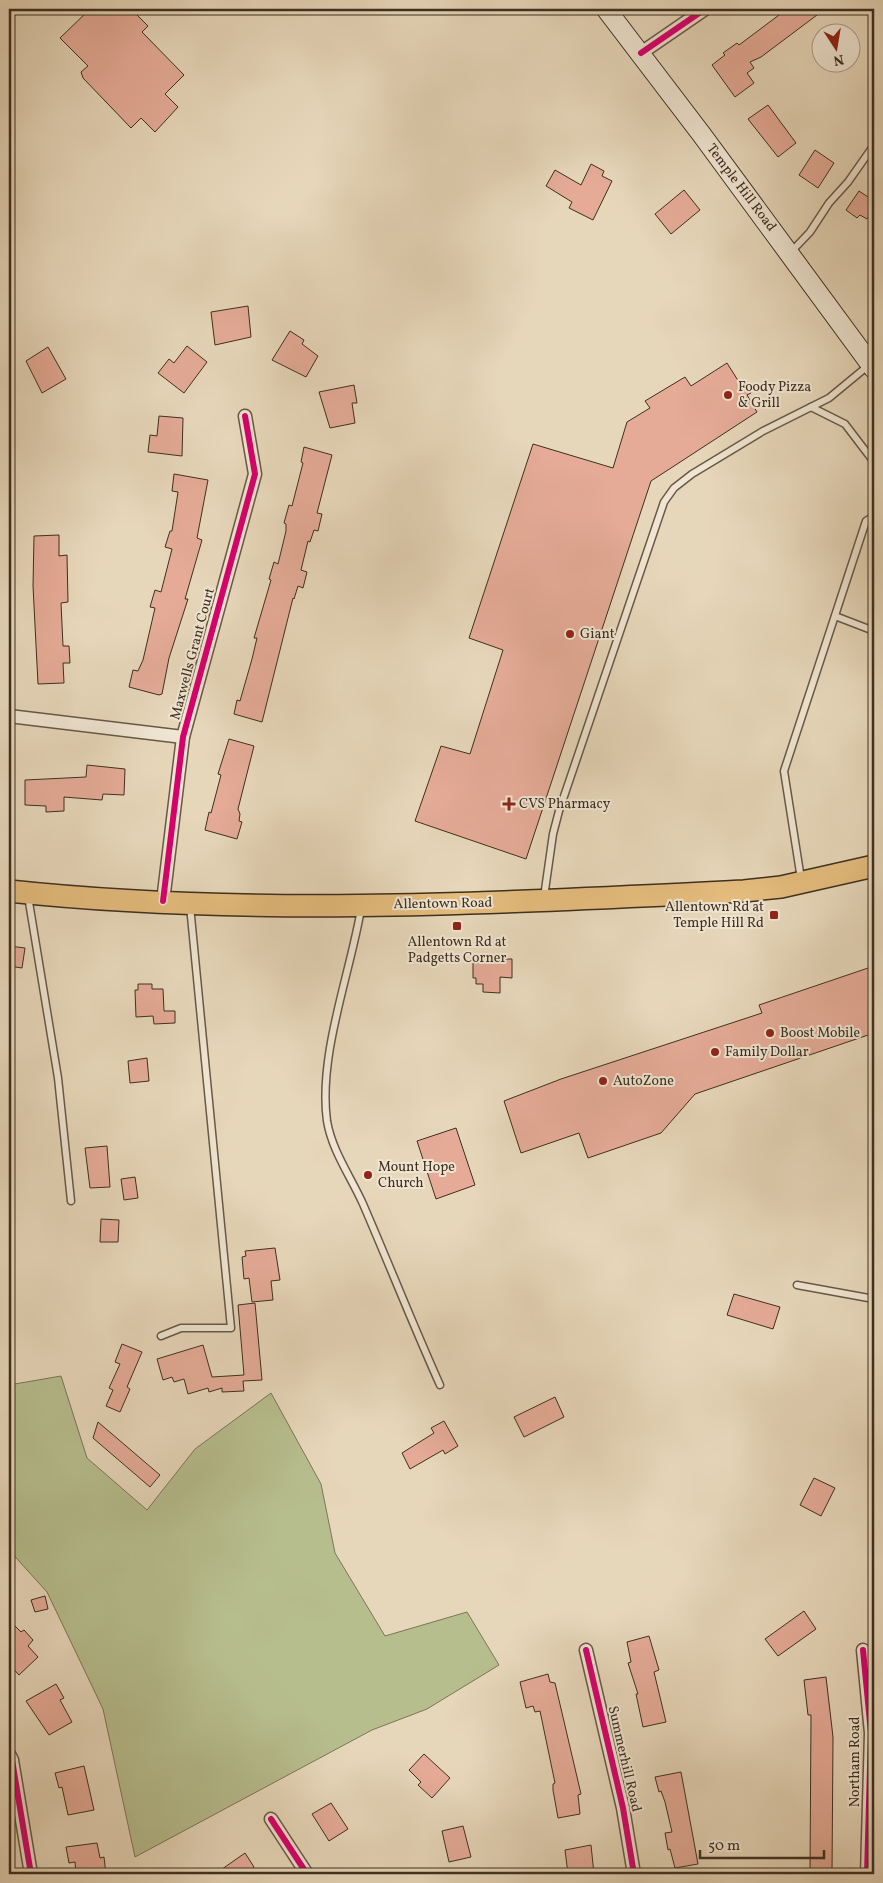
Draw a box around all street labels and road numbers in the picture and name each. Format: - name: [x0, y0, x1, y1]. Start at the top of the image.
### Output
- street label: Temple Hill Road: [702, 140, 780, 236]
- street label: Maxwells Grant Court: [166, 586, 220, 722]
- street label: Allentown Road: [393, 894, 493, 914]
- street label: Summerhill Road: [603, 1704, 645, 1814]
- street label: Northam Road: [846, 1717, 865, 1807]

